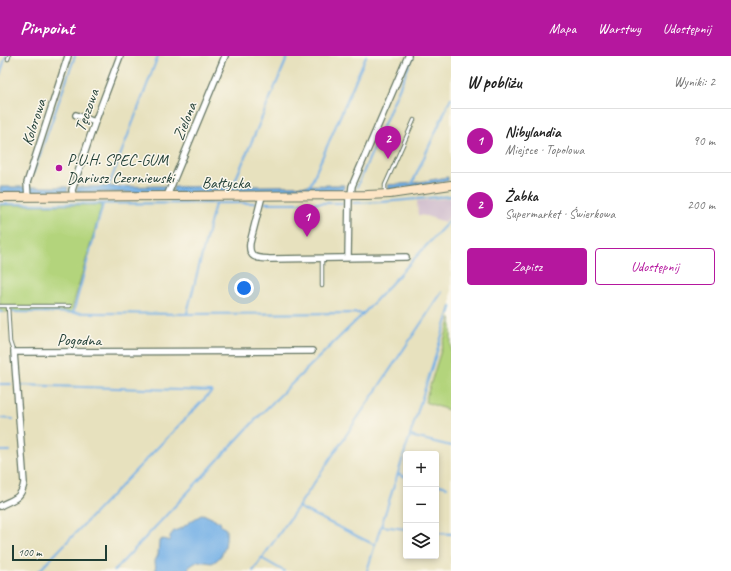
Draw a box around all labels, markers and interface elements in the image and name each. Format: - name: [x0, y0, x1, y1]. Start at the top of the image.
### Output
- text: Pinpoint: [20, 16, 74, 40]
- text: Mapa: [549, 20, 576, 37]
- text: Warstwy: [598, 20, 641, 37]
- text: Udostępnij: [663, 20, 711, 37]
- text: W pobliżu: [467, 72, 522, 93]
- text: Wyniki: 2: [674, 74, 715, 90]
- street label: Tęczowa: [70, 85, 104, 134]
- street label: Kolorowa: [17, 96, 51, 148]
- street label: Zielona: [168, 99, 202, 143]
- text: Nibylandia: [505, 123, 561, 142]
- pin: 2: [375, 126, 401, 159]
- text: 1: [477, 133, 483, 149]
- text: 90 m: [693, 133, 715, 149]
- text: Miejsce · Topolowa: [505, 142, 584, 158]
- place label: P.U.H. SPEC-GUM Dariusz Czerniewski: [67, 150, 176, 188]
- marker: P.U.H. SPEC-GUM Dariusz Czerniewski: [54, 163, 64, 173]
- street label: Bałtycka: [202, 173, 251, 193]
- text: Żabka: [505, 187, 538, 206]
- text: 2: [477, 197, 483, 213]
- text: 200 m: [687, 197, 715, 213]
- pin: 1: [294, 204, 320, 237]
- text: Supermarket · Świerkowa: [505, 206, 615, 222]
- button: Zapisz: [467, 248, 587, 285]
- button: Udostępnij: [595, 248, 715, 285]
- your location: [234, 278, 254, 298]
- street label: Pogodna: [57, 330, 102, 350]
- map controls: [403, 451, 439, 559]
- button: +: [403, 451, 439, 487]
- button: −: [403, 487, 439, 523]
- button: layers: [403, 523, 439, 559]
- scale bar: [12, 543, 107, 562]
- text: 100 m: [18, 545, 42, 559]

